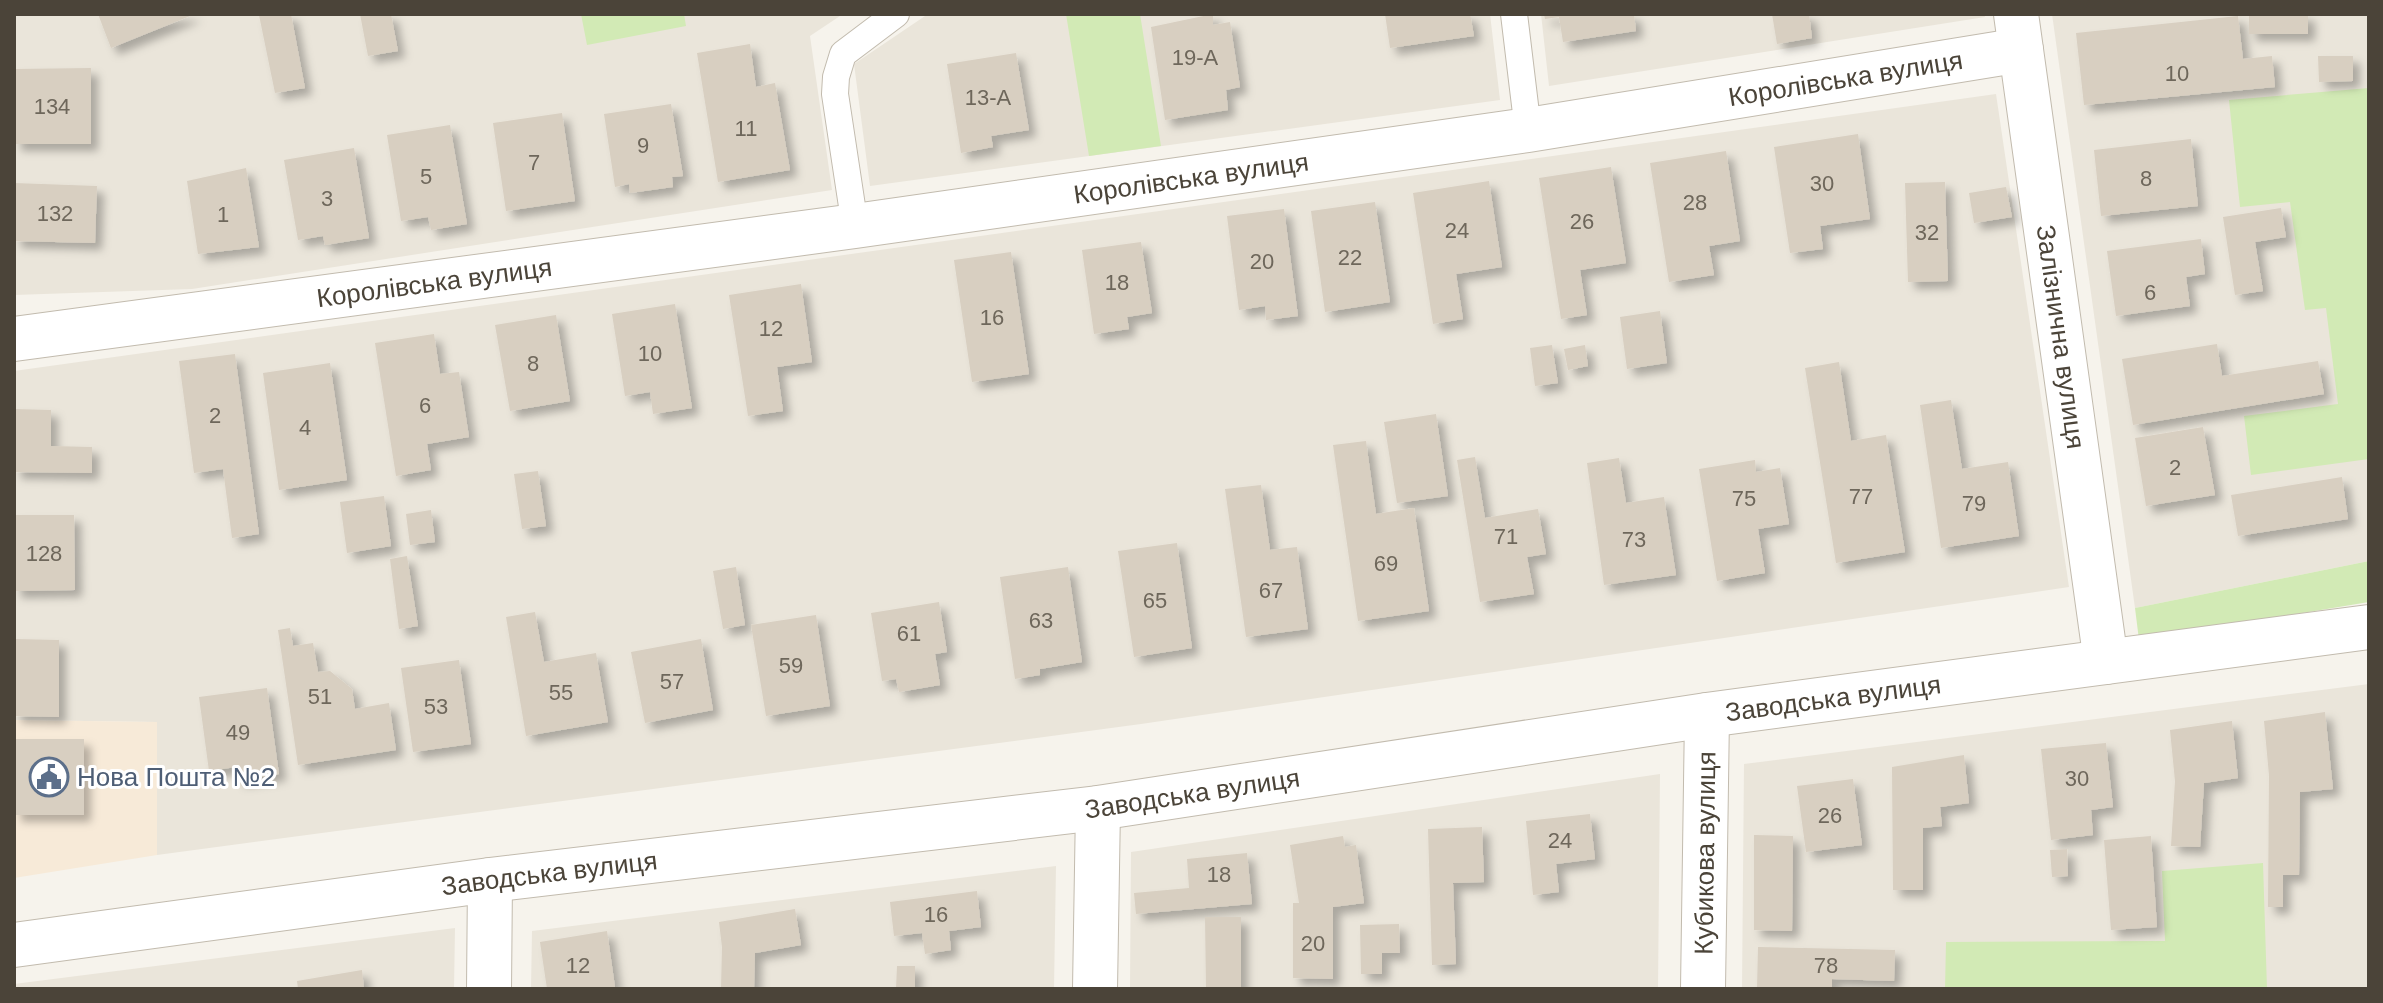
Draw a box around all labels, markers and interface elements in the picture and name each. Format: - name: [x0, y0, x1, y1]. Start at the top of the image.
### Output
- house number: 19-А: [1172, 45, 1219, 70]
- street label: Королівська вулиця: [1726, 45, 1965, 112]
- house number: 10: [2165, 61, 2189, 86]
- house number: 13-А: [965, 85, 1012, 110]
- house number: 134: [34, 94, 70, 119]
- house number: 11: [735, 116, 757, 141]
- house number: 9: [637, 133, 649, 158]
- street label: Королівська вулиця: [1072, 146, 1311, 210]
- house number: 7: [528, 150, 540, 175]
- house number: 5: [420, 164, 432, 189]
- house number: 8: [2140, 166, 2152, 191]
- house number: 30: [1810, 171, 1834, 196]
- house number: 3: [321, 186, 333, 211]
- house number: 28: [1683, 190, 1707, 215]
- house number: 132: [37, 201, 73, 226]
- house number: 1: [217, 202, 229, 227]
- house number: 26: [1570, 209, 1594, 234]
- house number: 24: [1445, 218, 1469, 243]
- house number: 32: [1915, 220, 1939, 245]
- street label: Залізнична вулиця: [2030, 223, 2091, 451]
- house number: 22: [1338, 245, 1362, 270]
- house number: 20: [1250, 249, 1274, 274]
- street label: Королівська вулиця: [315, 252, 554, 313]
- house number: 18: [1105, 270, 1129, 295]
- house number: 6: [2144, 280, 2156, 305]
- house number: 16: [980, 305, 1004, 330]
- house number: 12: [759, 316, 783, 341]
- house number: 10: [638, 341, 662, 366]
- house number: 8: [527, 351, 539, 376]
- house number: 6: [419, 393, 431, 418]
- house number: 2: [209, 403, 221, 428]
- house number: 4: [299, 415, 311, 440]
- house number: 2: [2169, 455, 2181, 480]
- house number: 77: [1849, 484, 1873, 509]
- house number: 75: [1732, 486, 1756, 511]
- house number: 79: [1962, 491, 1986, 516]
- house number: 71: [1494, 524, 1518, 549]
- house number: 73: [1622, 527, 1646, 552]
- house number: 128: [26, 541, 62, 566]
- house number: 69: [1374, 551, 1398, 576]
- house number: 67: [1259, 578, 1283, 603]
- house number: 65: [1143, 588, 1167, 613]
- house number: 63: [1029, 608, 1053, 633]
- house number: 61: [897, 621, 921, 646]
- house number: 59: [779, 653, 803, 678]
- house number: 57: [660, 669, 684, 694]
- street label: Заводська вулиця: [1723, 669, 1943, 727]
- house number: 55: [549, 680, 573, 705]
- house number: 51: [308, 684, 332, 709]
- house number: 53: [424, 694, 448, 719]
- house number: 49: [226, 720, 250, 745]
- street label: Кубикова вулиця: [1689, 751, 1721, 955]
- public building icon: Нова Пошта №2: [28, 756, 70, 798]
- place label: Нова Пошта №2: [77, 762, 275, 792]
- street label: Заводська вулиця: [1083, 762, 1302, 824]
- house number: 30: [2065, 766, 2089, 791]
- house number: 26: [1818, 803, 1842, 828]
- house number: 24: [1548, 828, 1572, 853]
- street label: Заводська вулиця: [439, 845, 659, 902]
- house number: 18: [1207, 862, 1231, 887]
- house number: 16: [924, 902, 948, 927]
- house number: 20: [1301, 931, 1325, 956]
- house number: 12: [566, 953, 590, 978]
- house number: 78: [1814, 953, 1838, 978]

